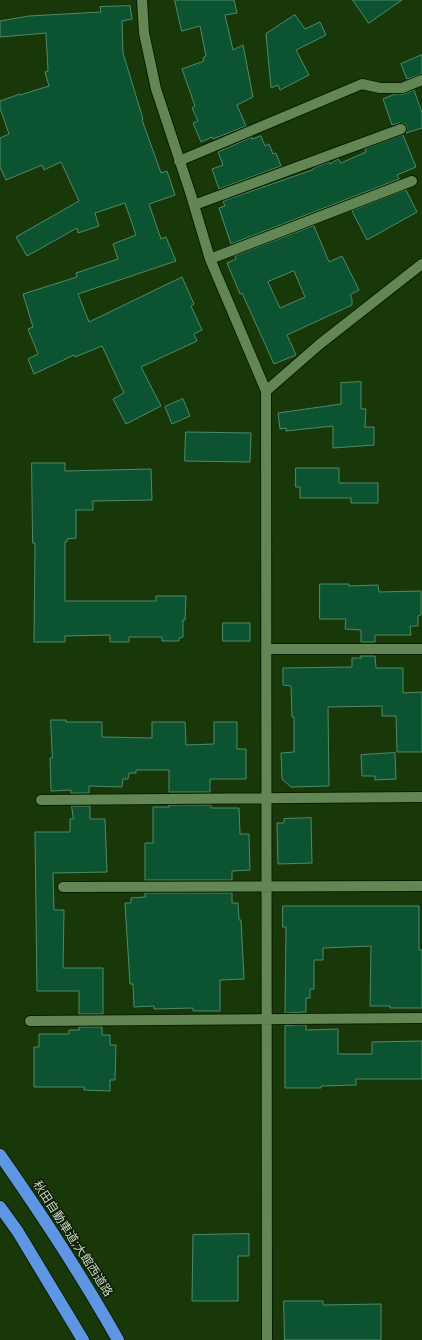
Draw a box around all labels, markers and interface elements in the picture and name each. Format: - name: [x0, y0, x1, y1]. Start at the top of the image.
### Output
- street label: 秋田自動車道;大館西道路: [29, 1178, 115, 1300]

